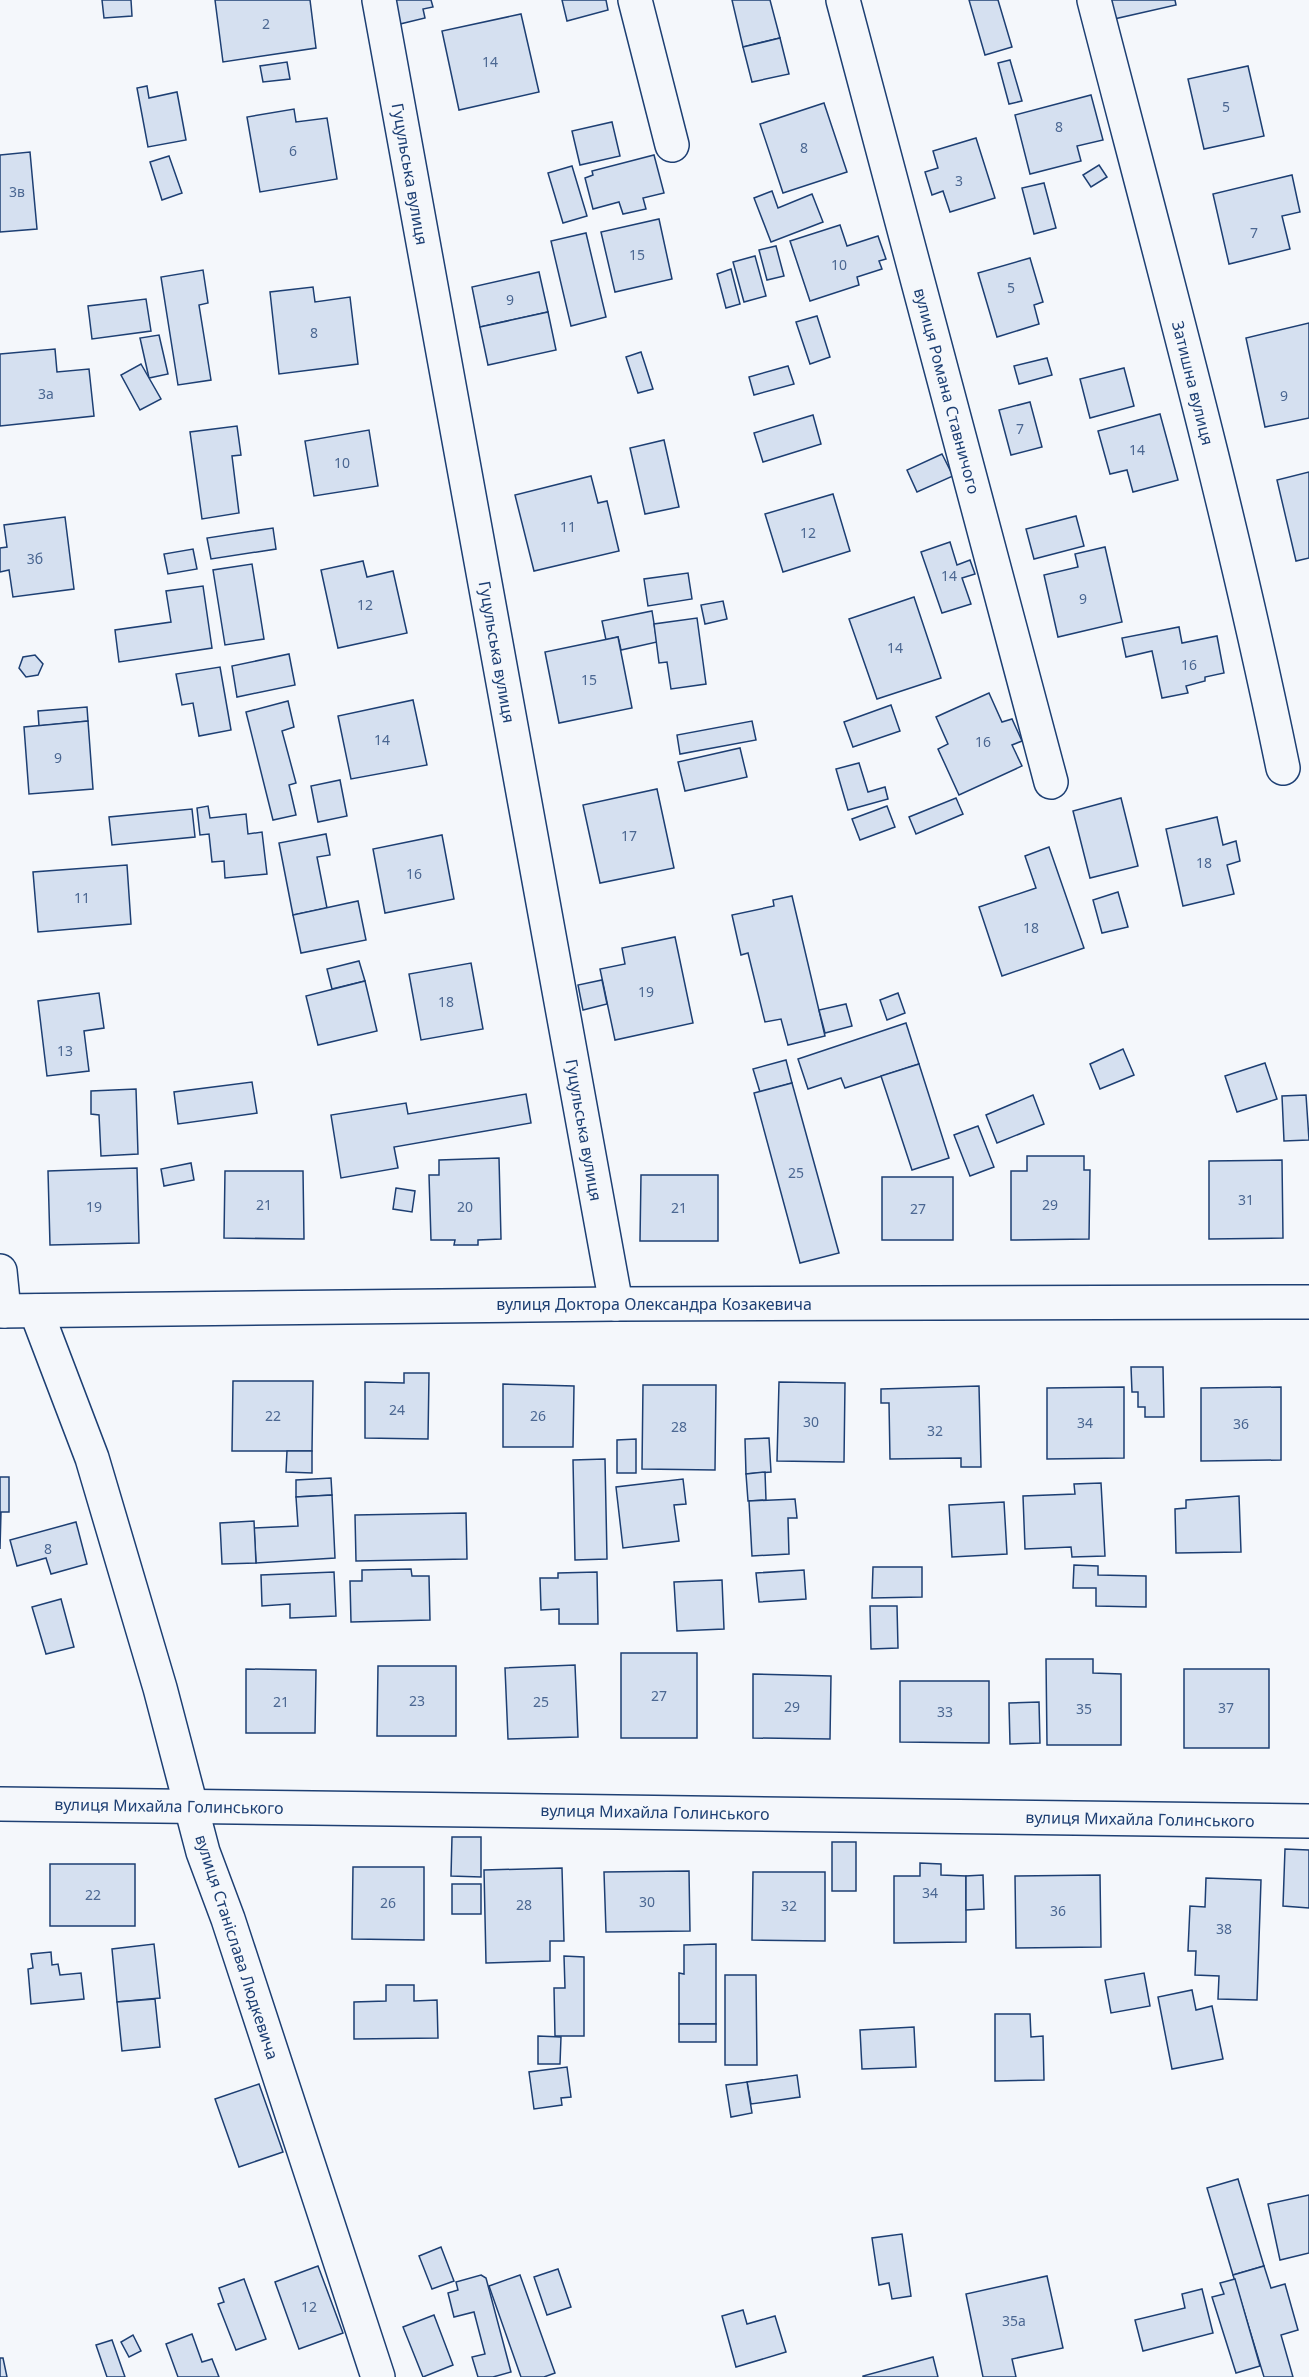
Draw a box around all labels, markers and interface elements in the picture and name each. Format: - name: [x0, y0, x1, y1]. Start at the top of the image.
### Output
- house number: 2: [262, 14, 270, 33]
- house number: 14: [482, 52, 498, 71]
- house number: 5: [1222, 97, 1230, 116]
- street label: Гуцульська вулиця: [387, 101, 433, 247]
- house number: 8: [1055, 117, 1063, 136]
- house number: 8: [800, 138, 808, 157]
- house number: 6: [289, 141, 297, 160]
- house number: 3: [955, 171, 963, 190]
- house number: 3в: [9, 182, 25, 201]
- house number: 7: [1250, 223, 1258, 242]
- house number: 15: [629, 245, 645, 264]
- house number: 10: [831, 255, 847, 274]
- house number: 5: [1007, 278, 1015, 297]
- street label: вулиця Романа Ставничого: [909, 286, 985, 496]
- house number: 9: [506, 290, 514, 309]
- street label: Затишна вулиця: [1167, 319, 1219, 447]
- house number: 8: [310, 323, 318, 342]
- house number: 3а: [38, 384, 54, 403]
- house number: 9: [1280, 386, 1288, 405]
- house number: 7: [1016, 419, 1024, 438]
- house number: 14: [1129, 440, 1145, 459]
- house number: 10: [334, 453, 350, 472]
- house number: 11: [560, 517, 576, 536]
- house number: 12: [800, 523, 816, 542]
- house number: 3б: [27, 549, 43, 568]
- house number: 14: [941, 566, 957, 585]
- street label: Гуцульська вулиця: [474, 579, 520, 725]
- house number: 9: [1079, 589, 1087, 608]
- house number: 12: [357, 595, 373, 614]
- house number: 14: [887, 638, 903, 657]
- house number: 16: [1181, 655, 1197, 674]
- house number: 15: [581, 670, 597, 689]
- house number: 14: [374, 730, 390, 749]
- house number: 16: [975, 732, 991, 751]
- house number: 9: [54, 748, 62, 767]
- house number: 17: [621, 826, 637, 845]
- house number: 18: [1196, 853, 1212, 872]
- house number: 16: [406, 864, 422, 883]
- house number: 11: [74, 888, 90, 907]
- house number: 18: [1023, 918, 1039, 937]
- house number: 19: [638, 982, 654, 1001]
- house number: 18: [438, 992, 454, 1011]
- house number: 13: [57, 1041, 73, 1060]
- street label: Гуцульська вулиця: [561, 1057, 607, 1203]
- house number: 25: [788, 1163, 804, 1182]
- house number: 31: [1238, 1190, 1254, 1209]
- house number: 21: [256, 1195, 272, 1214]
- house number: 29: [1042, 1195, 1058, 1214]
- house number: 19: [86, 1197, 102, 1216]
- house number: 20: [457, 1197, 473, 1216]
- house number: 21: [671, 1198, 687, 1217]
- house number: 27: [910, 1199, 926, 1218]
- street label: вулиця Доктора Олександра Козакевича: [496, 1293, 812, 1315]
- house number: 24: [389, 1400, 405, 1419]
- house number: 22: [265, 1406, 281, 1425]
- house number: 26: [530, 1406, 546, 1425]
- house number: 30: [803, 1412, 819, 1431]
- house number: 34: [1077, 1413, 1093, 1432]
- house number: 36: [1233, 1414, 1249, 1433]
- house number: 28: [671, 1417, 687, 1436]
- house number: 32: [927, 1421, 943, 1440]
- house number: 8: [44, 1539, 52, 1558]
- house number: 27: [651, 1686, 667, 1705]
- house number: 23: [409, 1691, 425, 1710]
- house number: 21: [273, 1692, 289, 1711]
- house number: 25: [533, 1692, 549, 1711]
- house number: 29: [784, 1697, 800, 1716]
- house number: 37: [1218, 1698, 1234, 1717]
- house number: 35: [1076, 1699, 1092, 1718]
- house number: 33: [937, 1702, 953, 1721]
- street label: вулиця Михайла Голинського: [54, 1793, 284, 1819]
- street label: вулиця Михайла Голинського: [540, 1799, 770, 1825]
- street label: вулиця Михайла Голинського: [1025, 1806, 1255, 1832]
- street label: вулиця Станіслава Людкевича: [190, 1832, 284, 2062]
- house number: 34: [922, 1883, 938, 1902]
- house number: 22: [85, 1885, 101, 1904]
- house number: 30: [639, 1892, 655, 1911]
- house number: 26: [380, 1893, 396, 1912]
- house number: 28: [516, 1895, 532, 1914]
- house number: 32: [781, 1896, 797, 1915]
- house number: 36: [1050, 1901, 1066, 1920]
- house number: 38: [1216, 1919, 1232, 1938]
- house number: 12: [301, 2297, 317, 2316]
- house number: 35а: [1002, 2311, 1026, 2330]

